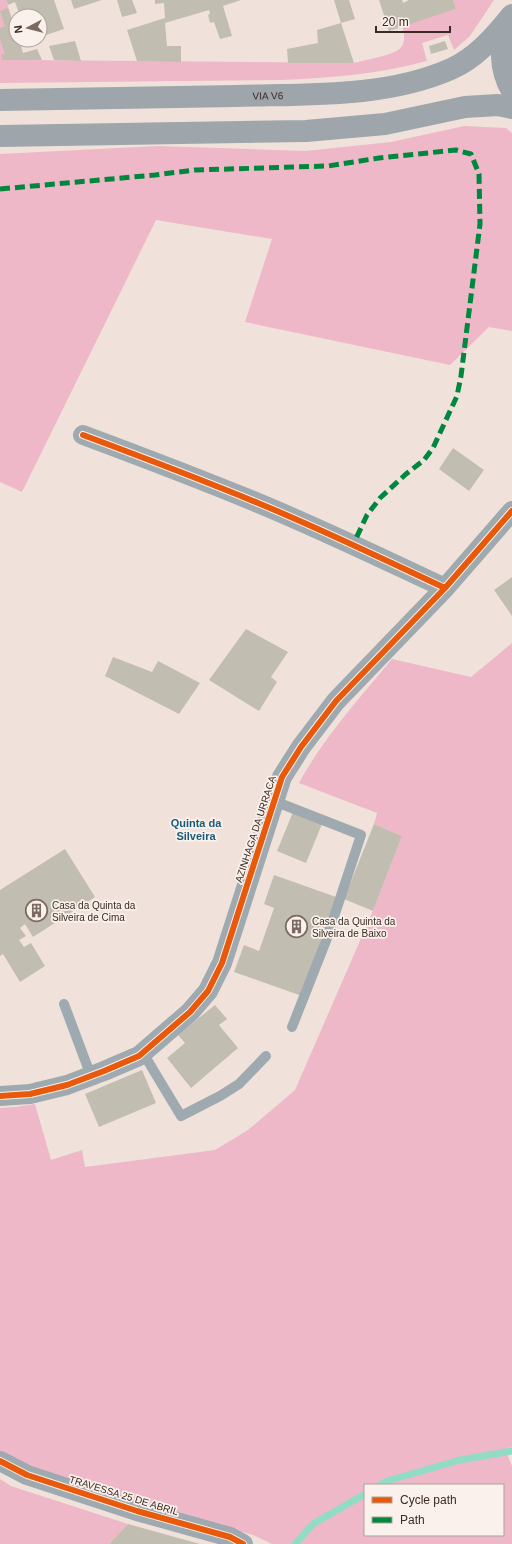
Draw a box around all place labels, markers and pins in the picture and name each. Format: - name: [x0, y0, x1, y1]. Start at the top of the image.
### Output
- building icon: Casa da Quinta da Silveira de Cima: [24, 898, 50, 924]
- place label: Casa da Quinta da Silveira de Cima: [52, 900, 136, 923]
- building icon: Casa da Quinta da Silveira de Baixo: [284, 914, 310, 940]
- place label: Casa da Quinta da Silveira de Baixo: [312, 916, 396, 939]

